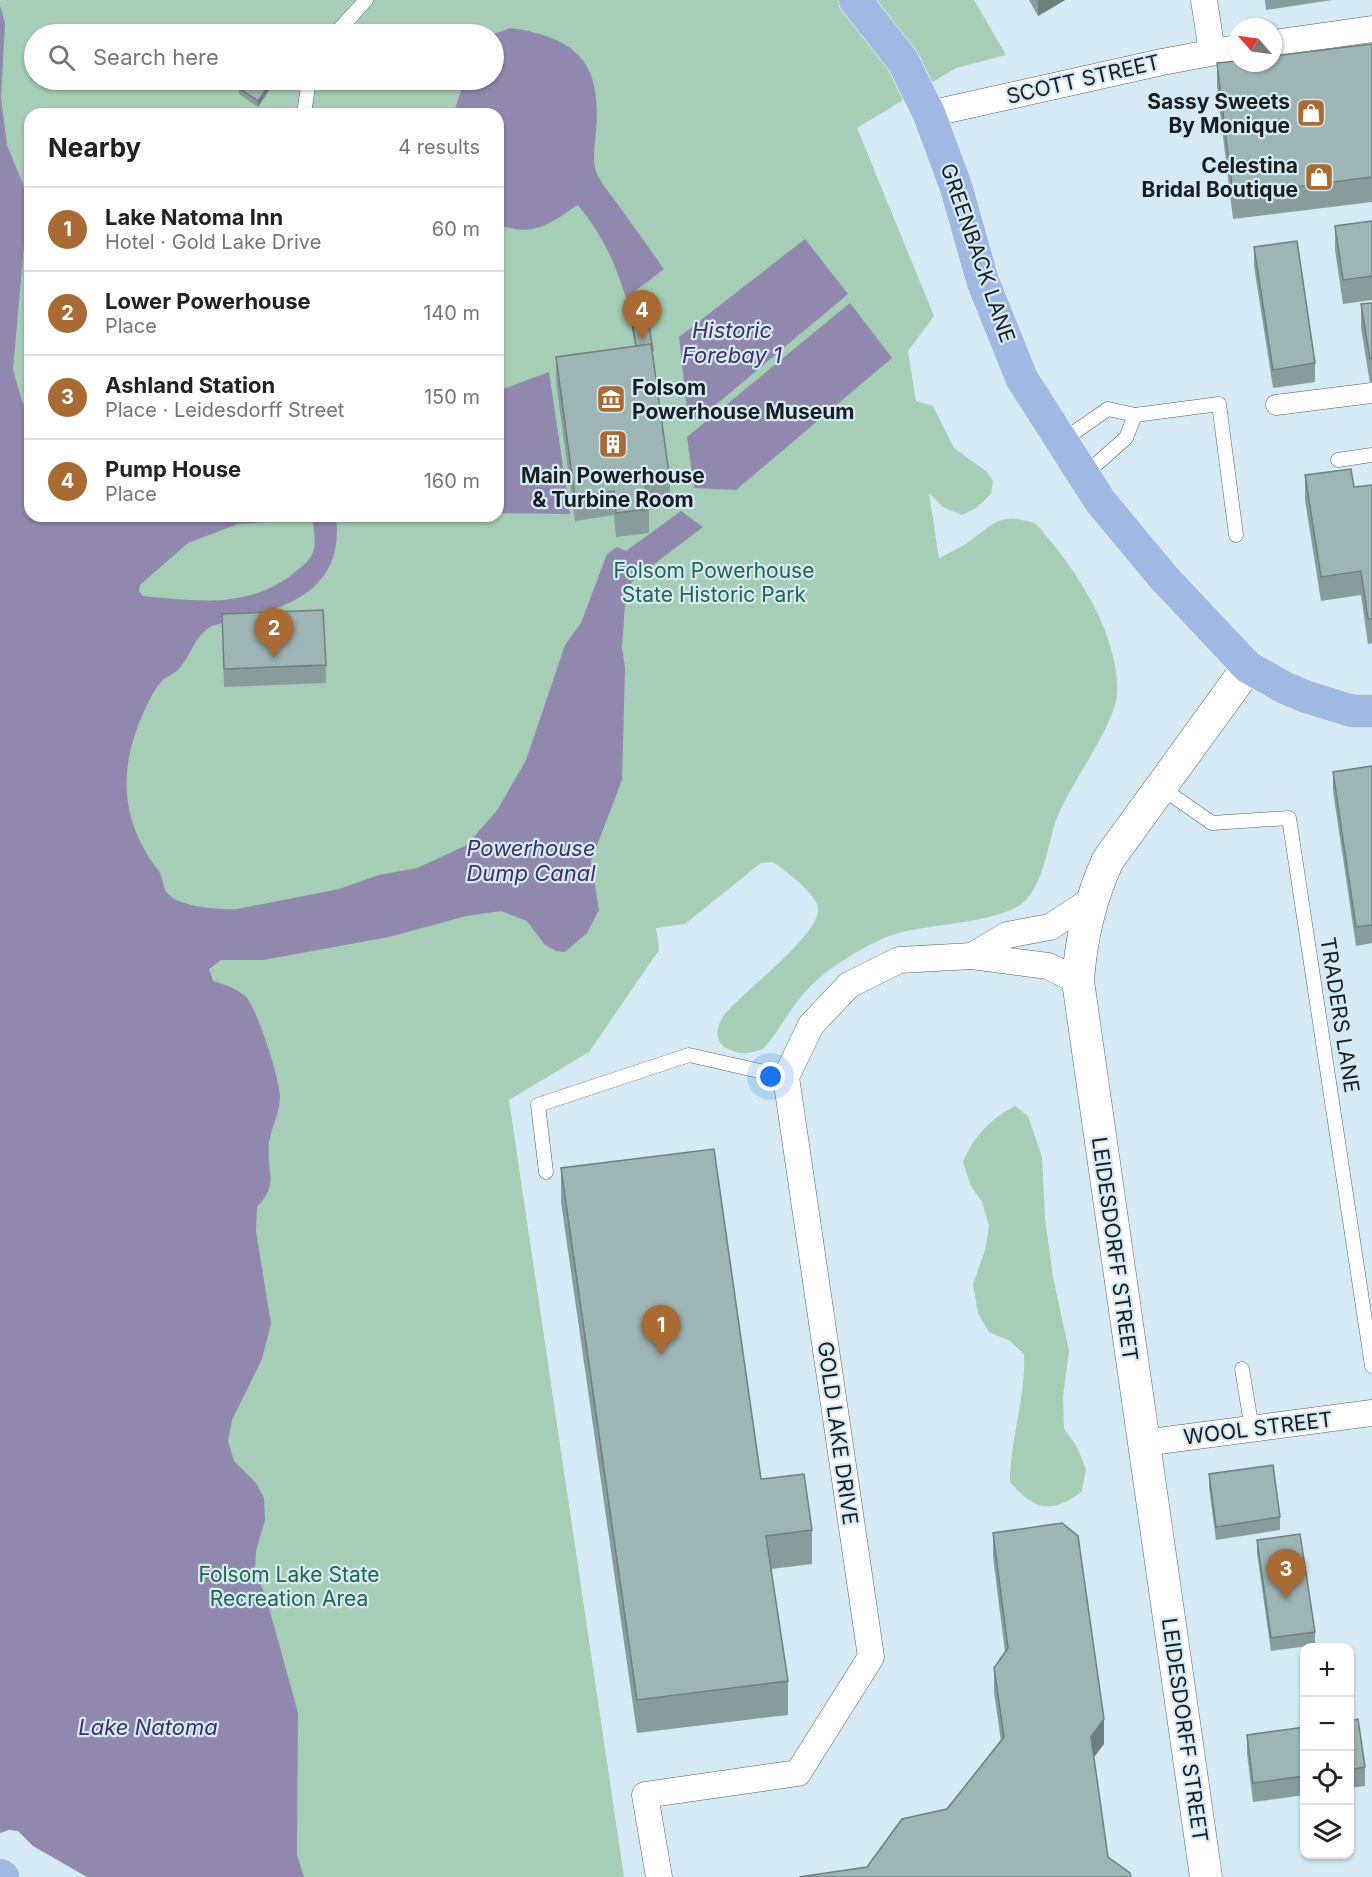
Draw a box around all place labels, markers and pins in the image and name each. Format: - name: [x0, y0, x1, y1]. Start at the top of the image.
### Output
- place label: Sassy Sweets By Monique: [1147, 89, 1290, 138]
- shop icon: Sassy Sweets By Monique: [1295, 97, 1327, 129]
- place label: Celestina Bridal Boutique: [1142, 153, 1298, 202]
- shop icon: Celestina Bridal Boutique: [1303, 161, 1335, 193]
- pin: 4: [622, 290, 662, 340]
- place label: Folsom Powerhouse Museum: [632, 375, 854, 424]
- museum icon: Folsom Powerhouse Museum: [595, 383, 627, 415]
- building icon: Main Powerhouse & Turbine Room: [597, 428, 629, 460]
- place label: Main Powerhouse & Turbine Room: [521, 463, 705, 512]
- pin: 2: [254, 608, 294, 658]
- pin: 1: [642, 1306, 680, 1355]
- pin: 3: [1266, 1550, 1306, 1599]

